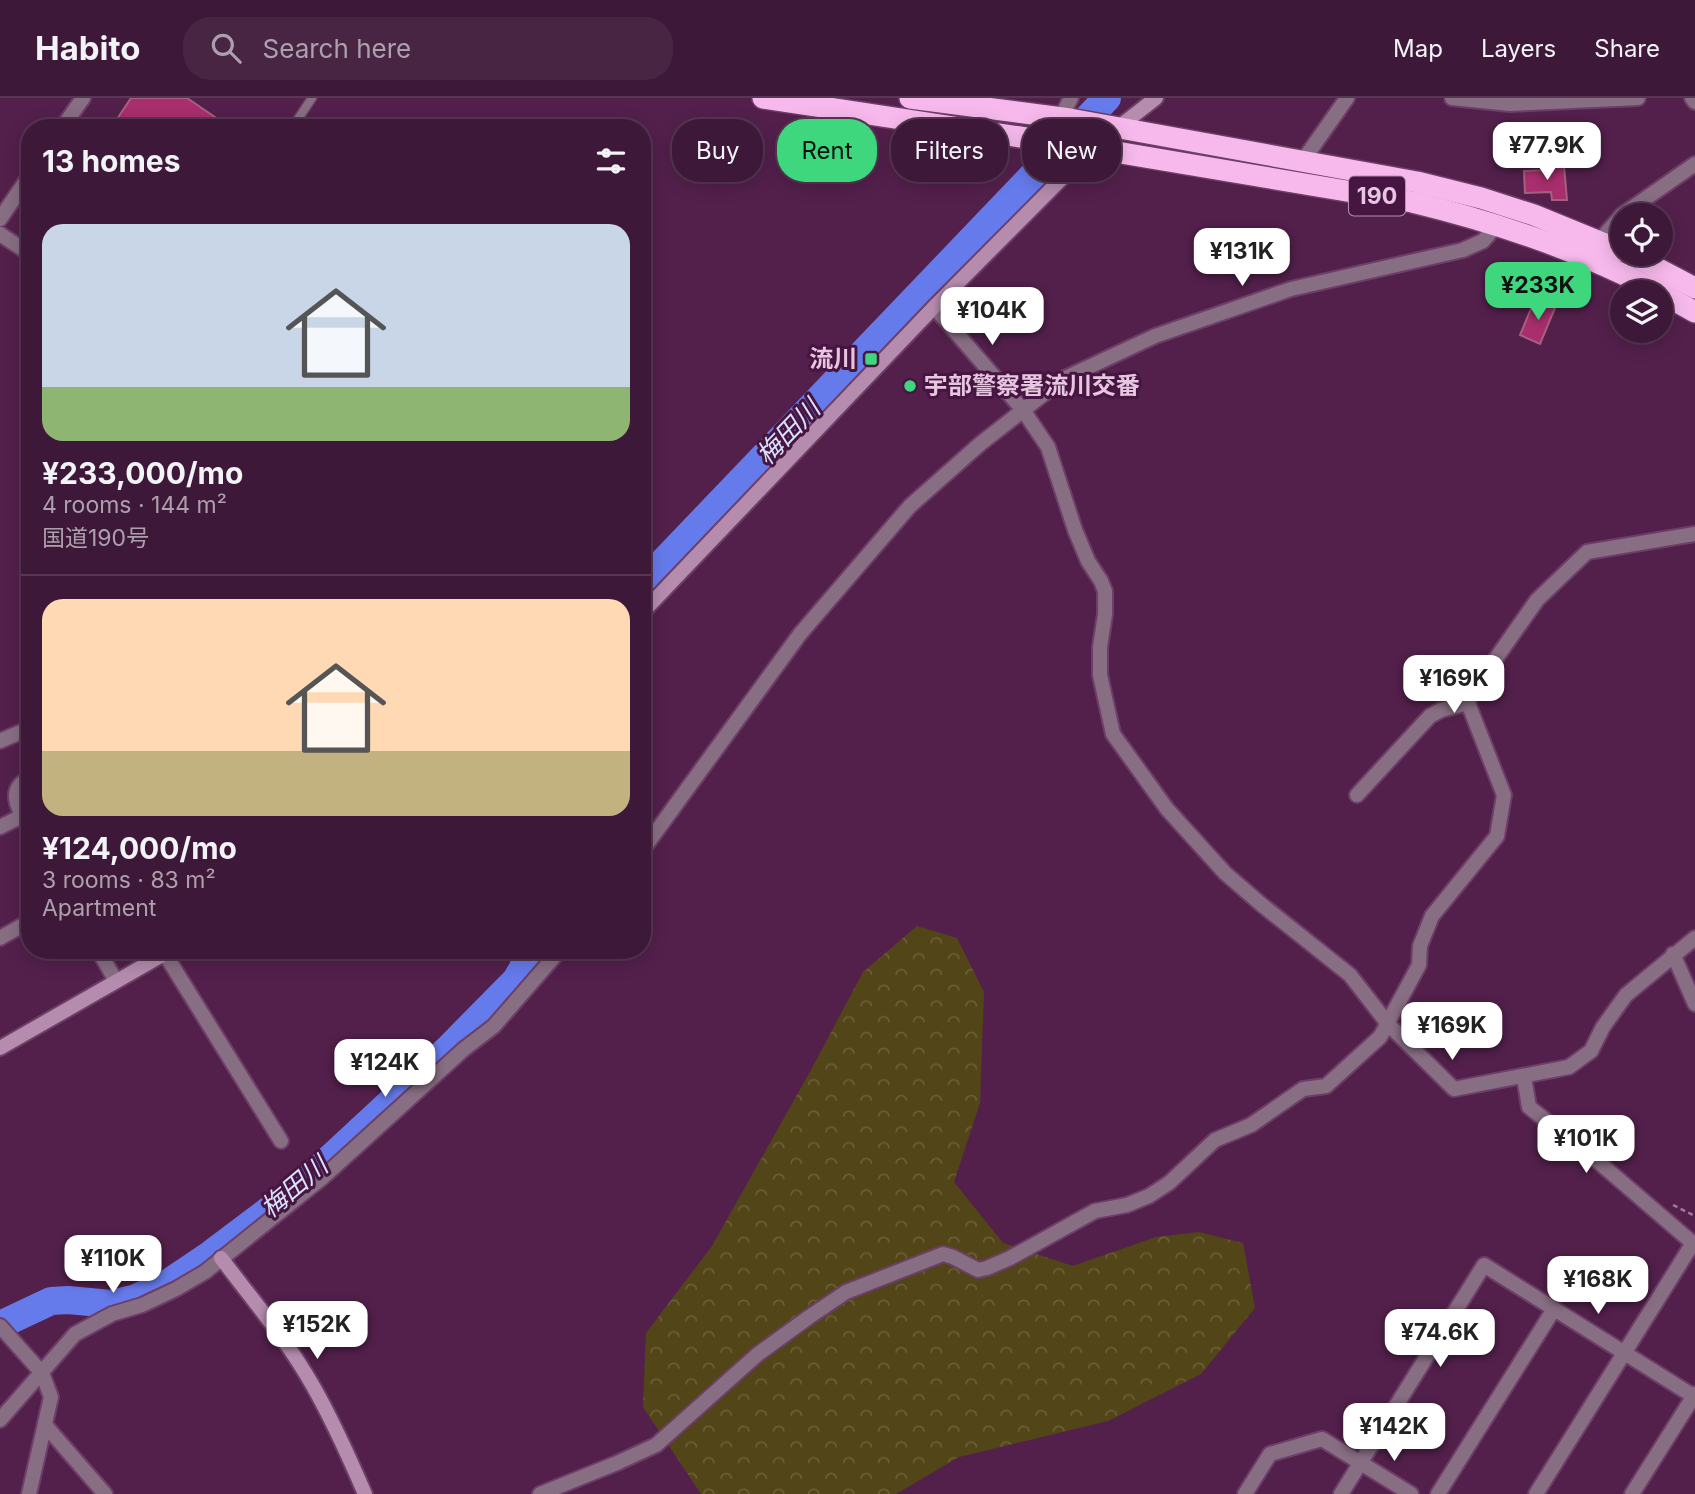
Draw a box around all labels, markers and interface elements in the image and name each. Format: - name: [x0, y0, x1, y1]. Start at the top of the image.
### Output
- search box: [183, 17, 673, 80]
- text: Habito: [35, 28, 141, 68]
- icon: search: [207, 29, 245, 67]
- text: Search here: [263, 33, 411, 64]
- text: Map: [1393, 34, 1443, 63]
- text: Layers: [1481, 34, 1556, 63]
- text: Share: [1594, 34, 1660, 63]
- chip: Buy: [672, 119, 763, 182]
- chip: Rent: [777, 119, 877, 182]
- chip: Filters: [891, 119, 1008, 182]
- chip: New: [1022, 119, 1121, 182]
- pin: ¥77.9K: [1490, 122, 1604, 182]
- text: ¥77.9K: [1509, 131, 1585, 159]
- icon: filters: [592, 142, 630, 180]
- text: 13 homes: [42, 143, 181, 179]
- road number: 190: [1349, 176, 1405, 216]
- map controls: [1610, 203, 1673, 343]
- button: locate: [1610, 203, 1673, 266]
- pin: ¥131K: [1193, 228, 1291, 288]
- text: ¥131K: [1210, 237, 1274, 265]
- pin: ¥233K: [1489, 262, 1587, 322]
- icon: home: [273, 270, 399, 396]
- text: ¥233K: [1501, 271, 1575, 299]
- button: layers: [1610, 280, 1673, 343]
- pin: ¥104K: [943, 288, 1041, 347]
- text: ¥104K: [957, 296, 1027, 324]
- place label: 流川: [809, 344, 857, 373]
- marker: 流川: [863, 351, 879, 367]
- place label: 宇部警察署流川交番: [924, 371, 1140, 400]
- marker: 宇部警察署流川交番: [902, 378, 918, 394]
- water label: 梅田川: [749, 391, 828, 470]
- text: ¥233,000/mo: [42, 455, 243, 491]
- text: 4 rooms · 144 m²: [42, 491, 227, 519]
- text: 国道190号: [42, 524, 149, 552]
- icon: home: [273, 645, 399, 771]
- pin: ¥169K: [1405, 656, 1503, 715]
- text: ¥169K: [1419, 664, 1489, 692]
- text: ¥124,000/mo: [42, 830, 237, 866]
- text: 3 rooms · 83 m²: [42, 866, 216, 894]
- text: Apartment: [42, 894, 156, 922]
- pin: ¥169K: [1403, 1002, 1501, 1062]
- text: ¥169K: [1417, 1011, 1487, 1039]
- pin: ¥124K: [336, 1040, 434, 1099]
- text: ¥124K: [350, 1048, 420, 1076]
- pin: ¥101K: [1537, 1116, 1635, 1175]
- text: ¥101K: [1553, 1124, 1619, 1152]
- water label: 梅田川: [254, 1148, 336, 1224]
- pin: ¥110K: [64, 1236, 162, 1295]
- text: ¥110K: [80, 1244, 146, 1272]
- pin: ¥168K: [1549, 1256, 1647, 1316]
- text: ¥168K: [1563, 1265, 1633, 1293]
- pin: ¥152K: [268, 1302, 366, 1361]
- text: ¥152K: [283, 1310, 351, 1338]
- pin: ¥74.6K: [1383, 1310, 1497, 1369]
- text: ¥74.6K: [1401, 1318, 1479, 1346]
- pin: ¥142K: [1345, 1404, 1443, 1463]
- text: ¥142K: [1359, 1412, 1429, 1440]

